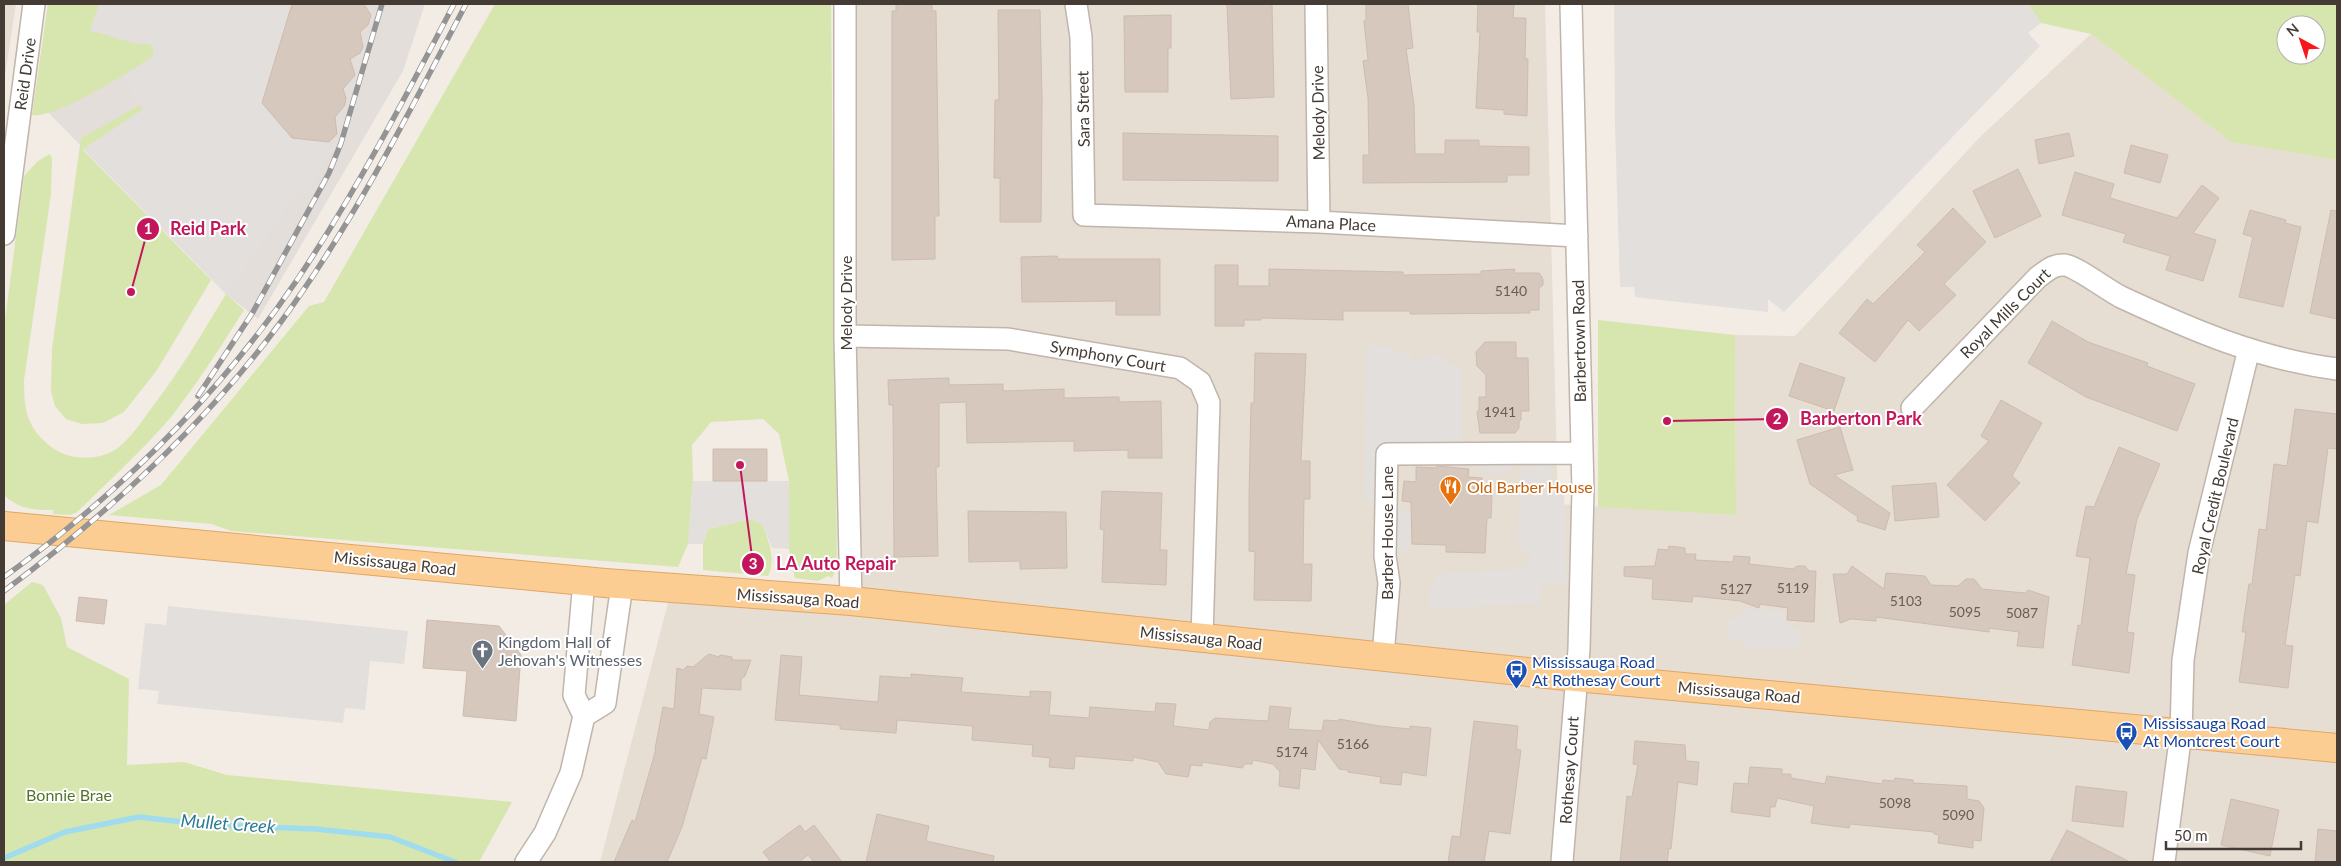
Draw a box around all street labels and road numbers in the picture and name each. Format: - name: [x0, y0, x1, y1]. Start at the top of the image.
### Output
- street label: Reid Drive: [10, 36, 39, 111]
- street label: Melody Drive: [1307, 65, 1328, 161]
- street label: Sara Street: [1072, 70, 1093, 147]
- street label: Amana Place: [1286, 211, 1377, 234]
- street label: Melody Drive: [836, 256, 855, 350]
- street label: Royal Mills Court: [1956, 264, 2054, 362]
- street label: Barbertown Road: [1568, 279, 1589, 403]
- street label: Symphony Court: [1049, 336, 1168, 375]
- street label: Royal Credit Boulevard: [2187, 416, 2242, 576]
- street label: Barber House Lane: [1377, 466, 1396, 600]
- street label: Mississauga Road: [333, 547, 457, 578]
- street label: Mississauga Road: [736, 584, 860, 611]
- street label: Mississauga Road: [1139, 622, 1263, 653]
- street label: Mississauga Road: [1677, 677, 1801, 706]
- street label: Rothesay Court: [1555, 715, 1582, 825]

